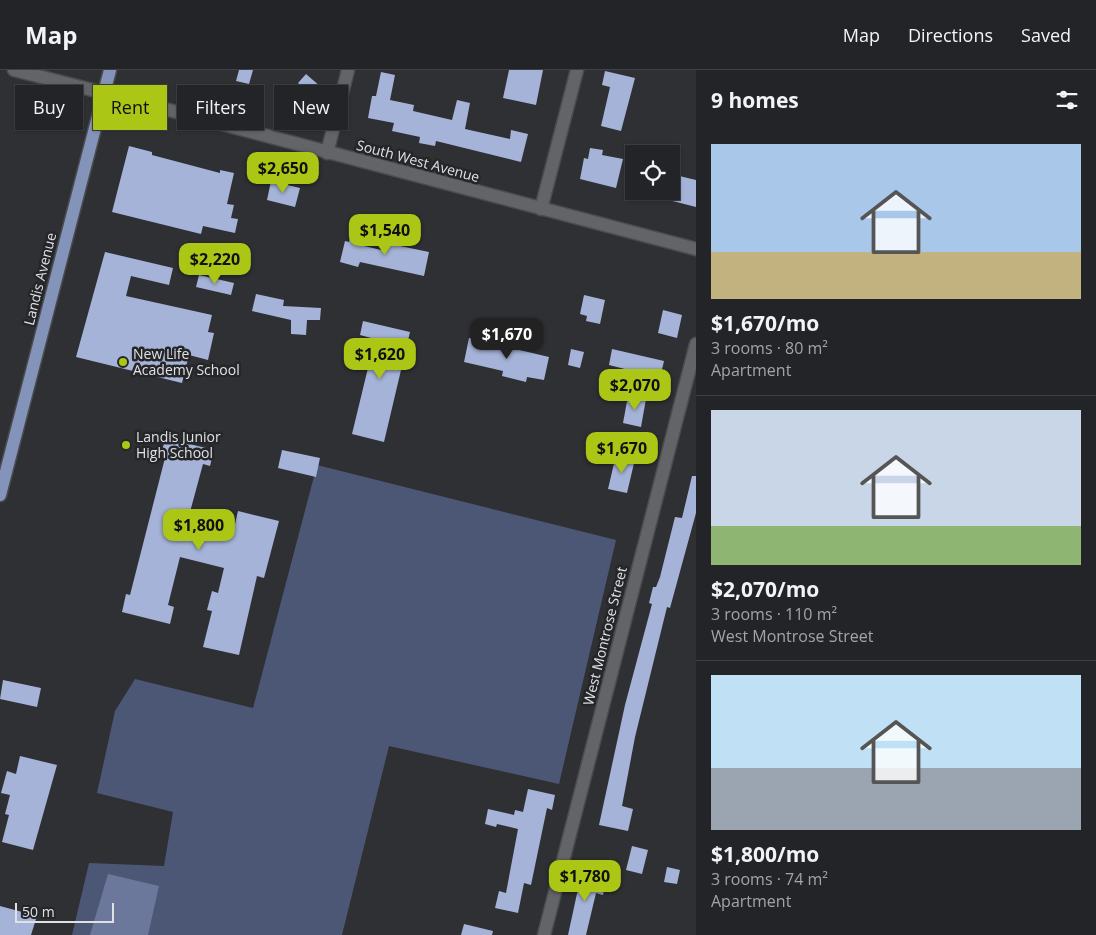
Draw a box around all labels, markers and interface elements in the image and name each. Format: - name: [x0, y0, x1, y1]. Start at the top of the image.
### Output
- text: Map: [25, 18, 77, 51]
- text: Map: [843, 23, 880, 47]
- text: Directions: [908, 23, 993, 47]
- text: Saved: [1021, 23, 1071, 47]
- chip: Buy: [15, 85, 83, 130]
- chip: Rent: [93, 85, 167, 130]
- chip: Filters: [177, 85, 264, 130]
- chip: New: [274, 85, 348, 130]
- text: 9 homes: [711, 86, 799, 114]
- icon: filters: [1053, 86, 1081, 114]
- street label: South West Avenue: [354, 135, 482, 186]
- map controls: [625, 145, 680, 200]
- button: locate: [625, 145, 680, 200]
- pin: $2,650: [242, 152, 324, 194]
- text: $2,650: [258, 157, 308, 179]
- icon: home: [851, 177, 941, 267]
- pin: $1,540: [344, 214, 426, 256]
- text: $1,540: [360, 219, 410, 241]
- street label: Landis Avenue: [19, 230, 60, 327]
- pin: $2,220: [174, 242, 256, 285]
- text: $2,220: [190, 248, 240, 270]
- text: $1,670/mo: [711, 309, 819, 337]
- pin: $1,670: [466, 318, 548, 360]
- text: $1,670: [482, 323, 532, 345]
- text: 3 rooms · 80 m²: [711, 337, 828, 359]
- pin: $1,620: [339, 338, 421, 380]
- text: $1,620: [355, 343, 405, 365]
- place label: New Life Academy School: [133, 344, 240, 379]
- marker: New Life Academy School: [117, 356, 129, 368]
- text: Apartment: [711, 359, 791, 381]
- pin: $2,070: [594, 368, 676, 411]
- text: $2,070: [610, 374, 660, 396]
- place label: Landis Junior High School: [136, 427, 221, 462]
- pin: $1,670: [581, 432, 663, 474]
- text: $1,670: [597, 437, 647, 459]
- marker: Landis Junior High School: [120, 439, 132, 451]
- icon: home: [851, 442, 941, 532]
- pin: $1,800: [158, 508, 240, 551]
- text: $1,800: [174, 514, 224, 536]
- street label: West Montrose Street: [578, 565, 631, 707]
- text: $2,070/mo: [711, 575, 819, 603]
- text: 3 rooms · 110 m²: [711, 603, 837, 625]
- text: West Montrose Street: [711, 625, 873, 647]
- icon: home: [851, 707, 941, 797]
- text: $1,800/mo: [711, 840, 819, 868]
- pin: $1,780: [544, 860, 626, 902]
- text: $1,780: [560, 865, 610, 887]
- text: 3 rooms · 74 m²: [711, 868, 828, 890]
- text: Apartment: [711, 890, 791, 912]
- scale bar: [15, 900, 114, 923]
- text: 50 m: [22, 902, 55, 921]

